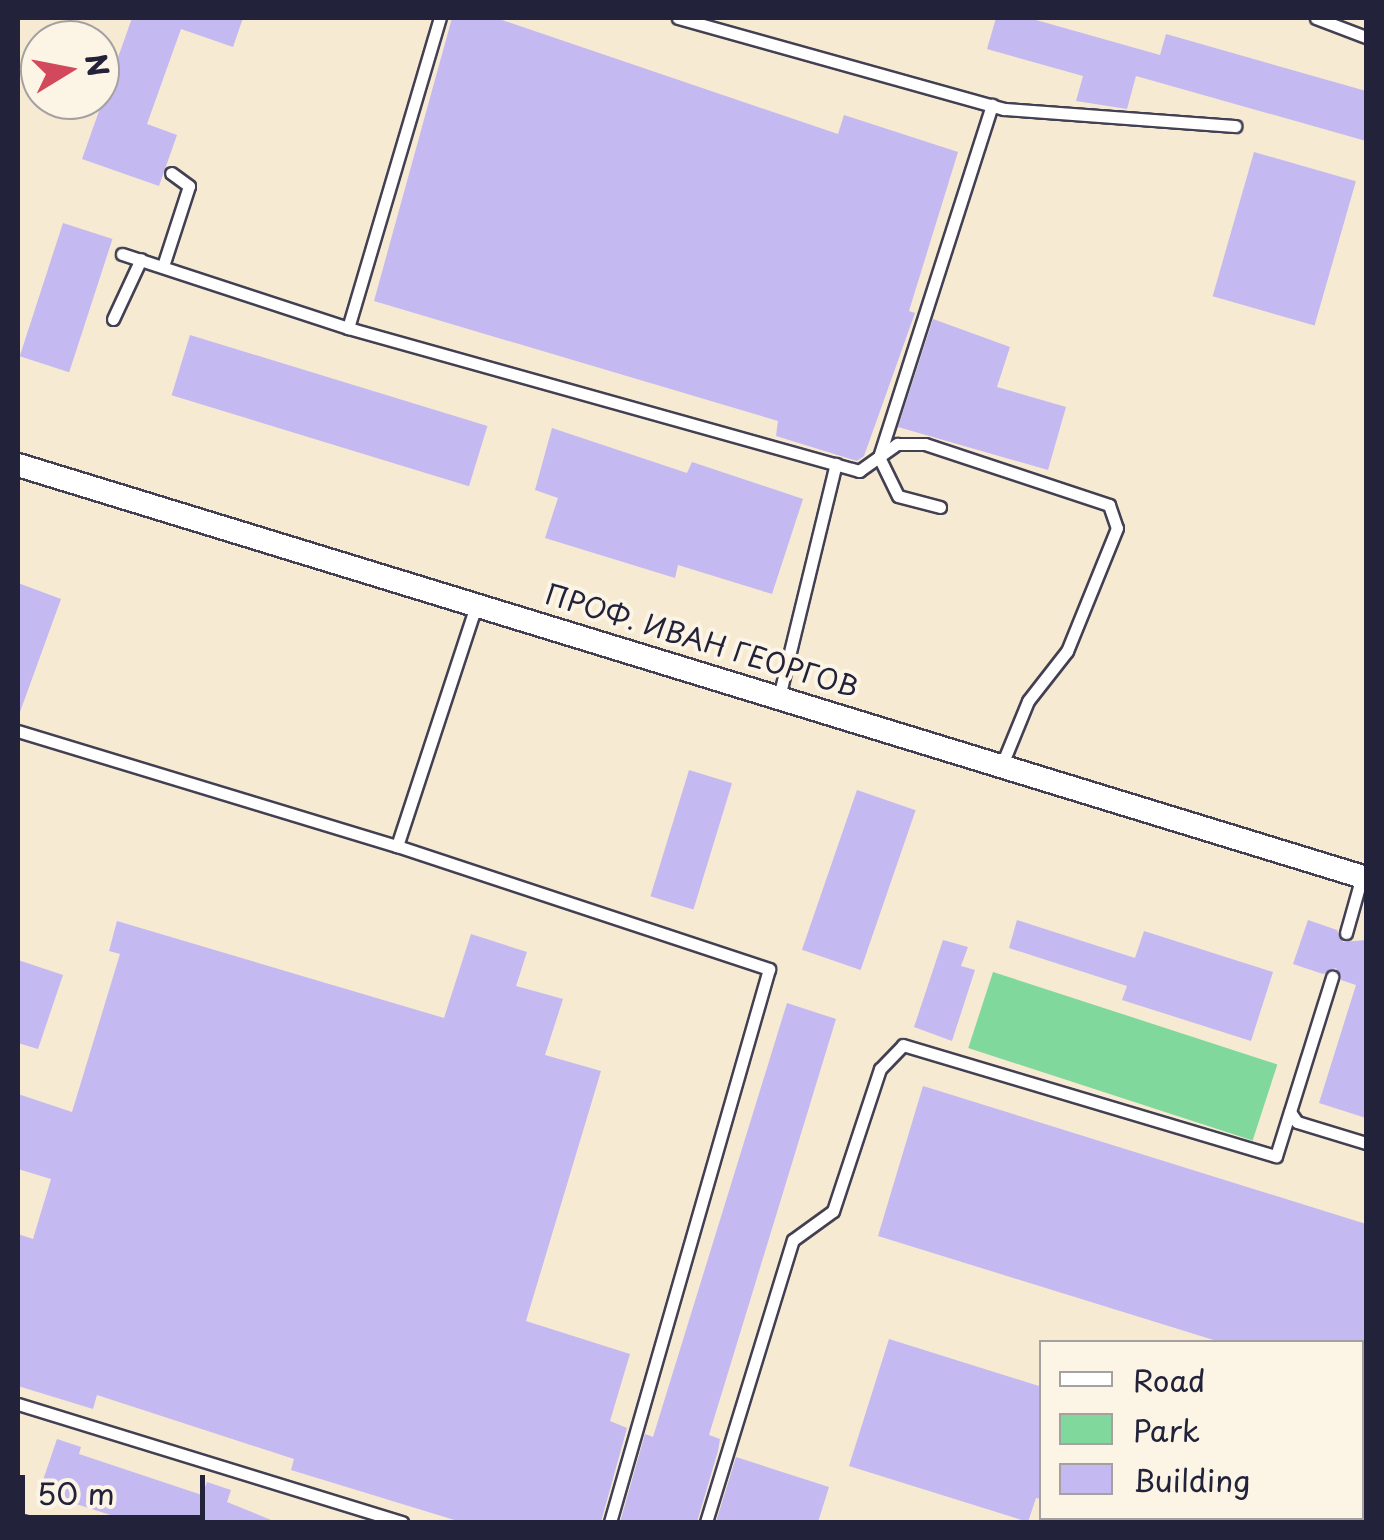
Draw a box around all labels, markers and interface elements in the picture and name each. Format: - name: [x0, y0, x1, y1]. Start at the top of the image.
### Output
- north arrow: [20, 20, 120, 120]
- text: N: [75, 50, 121, 80]
- street label: ПРОФ. ИВАН ГЕОРГОВ: [543, 577, 861, 703]
- legend: [1039, 1340, 1364, 1520]
- text: Road: [1133, 1357, 1206, 1402]
- text: Park: [1133, 1407, 1200, 1452]
- scale bar: [25, 1455, 210, 1517]
- text: Building: [1133, 1457, 1250, 1502]
- text: 50 m: [37, 1470, 115, 1515]

